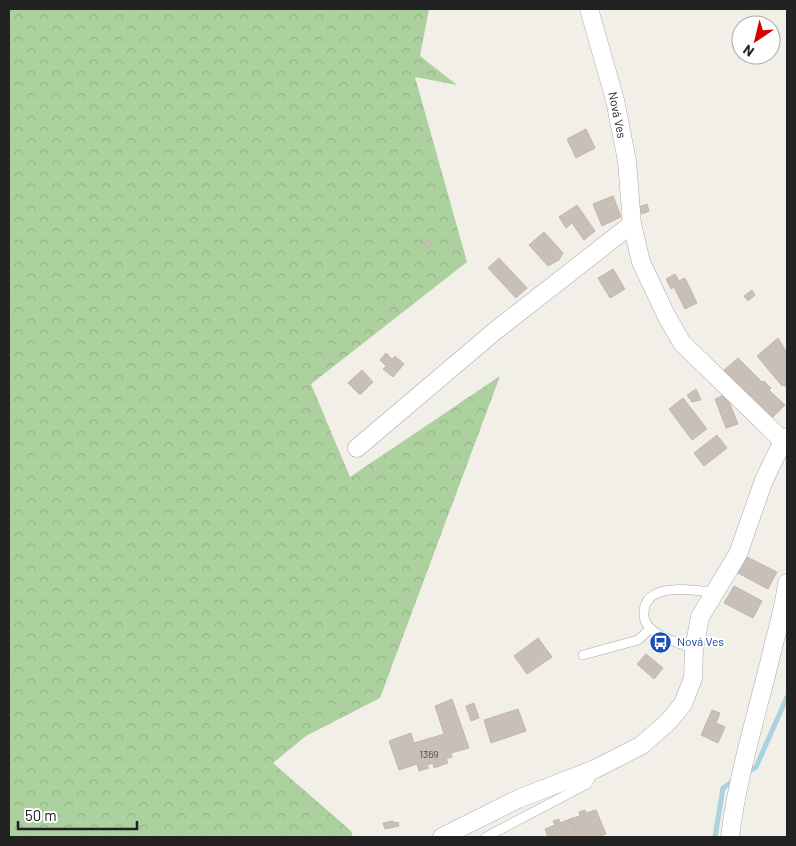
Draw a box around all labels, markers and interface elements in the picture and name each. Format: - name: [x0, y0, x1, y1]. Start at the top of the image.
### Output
- north arrow: [731, 15, 781, 65]
- text: N: [740, 41, 757, 61]
- street label: Nová Ves: [606, 90, 630, 139]
- bus stop icon: Nová Ves: [649, 630, 673, 654]
- place label: Nová Ves: [677, 634, 724, 648]
- house number: 1369: [419, 748, 439, 760]
- scale bar: [18, 798, 136, 830]
- text: 50 m: [25, 806, 57, 824]

